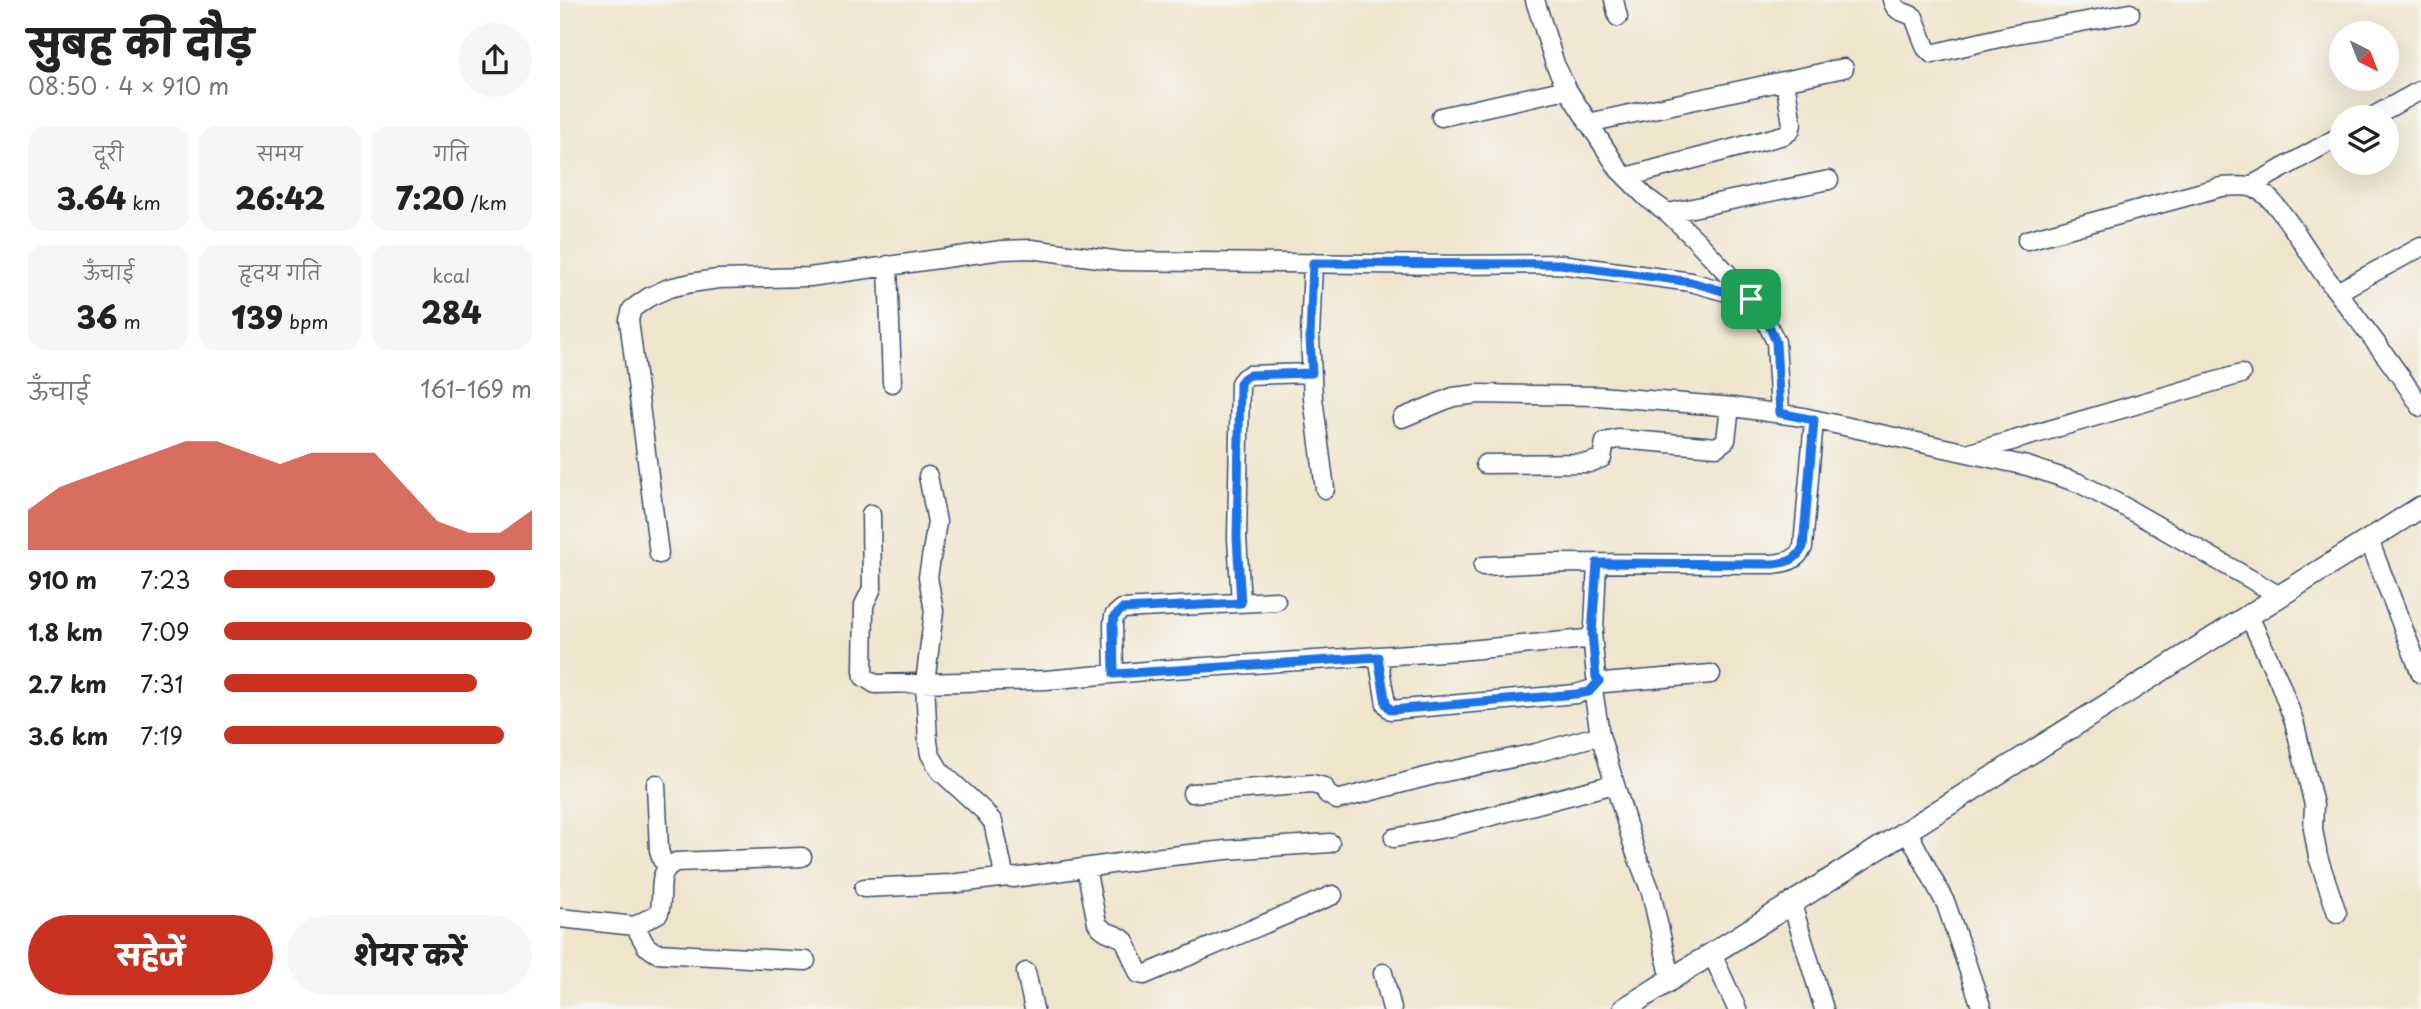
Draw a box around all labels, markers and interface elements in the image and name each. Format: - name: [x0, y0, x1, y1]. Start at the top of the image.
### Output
- text: सुबह की दौड़: [28, 13, 253, 70]
- north arrow: [2329, 21, 2399, 91]
- map controls: [2329, 21, 2399, 175]
- button: share: [458, 23, 532, 97]
- text: 08:50 · 4 × 910 m: [28, 68, 229, 103]
- button: layers: [2329, 105, 2399, 175]
- text: दूरी: [94, 139, 124, 167]
- text: समय: [257, 139, 303, 167]
- text: गति: [434, 139, 469, 167]
- text: 3.64: [56, 175, 126, 220]
- text: 26:42: [235, 175, 325, 220]
- text: 7:20: [396, 175, 464, 220]
- text: km: [126, 188, 161, 216]
- text: /km: [464, 188, 507, 216]
- text: ऊँचाई: [83, 258, 134, 286]
- text: हृदय गति: [239, 258, 321, 286]
- text: kcal: [432, 261, 470, 289]
- pin: [1721, 269, 1781, 329]
- icon: arrive: [1732, 280, 1770, 318]
- text: 284: [421, 289, 482, 334]
- text: 36: [77, 294, 117, 339]
- text: 139: [231, 294, 283, 339]
- text: m: [117, 307, 141, 335]
- text: bpm: [283, 307, 329, 335]
- text: 161–169 m: [420, 371, 532, 406]
- text: ऊँचाई: [28, 373, 90, 408]
- text: 910 m: [28, 562, 97, 597]
- text: 7:23: [140, 562, 190, 597]
- text: 1.8 km: [28, 614, 103, 649]
- text: 7:09: [140, 614, 190, 649]
- text: 2.7 km: [28, 666, 107, 701]
- text: 7:31: [140, 666, 183, 701]
- text: 3.6 km: [28, 718, 108, 753]
- text: 7:19: [140, 718, 183, 753]
- button: सहेजें: [28, 915, 273, 995]
- button: शेयर करें: [287, 915, 532, 995]

